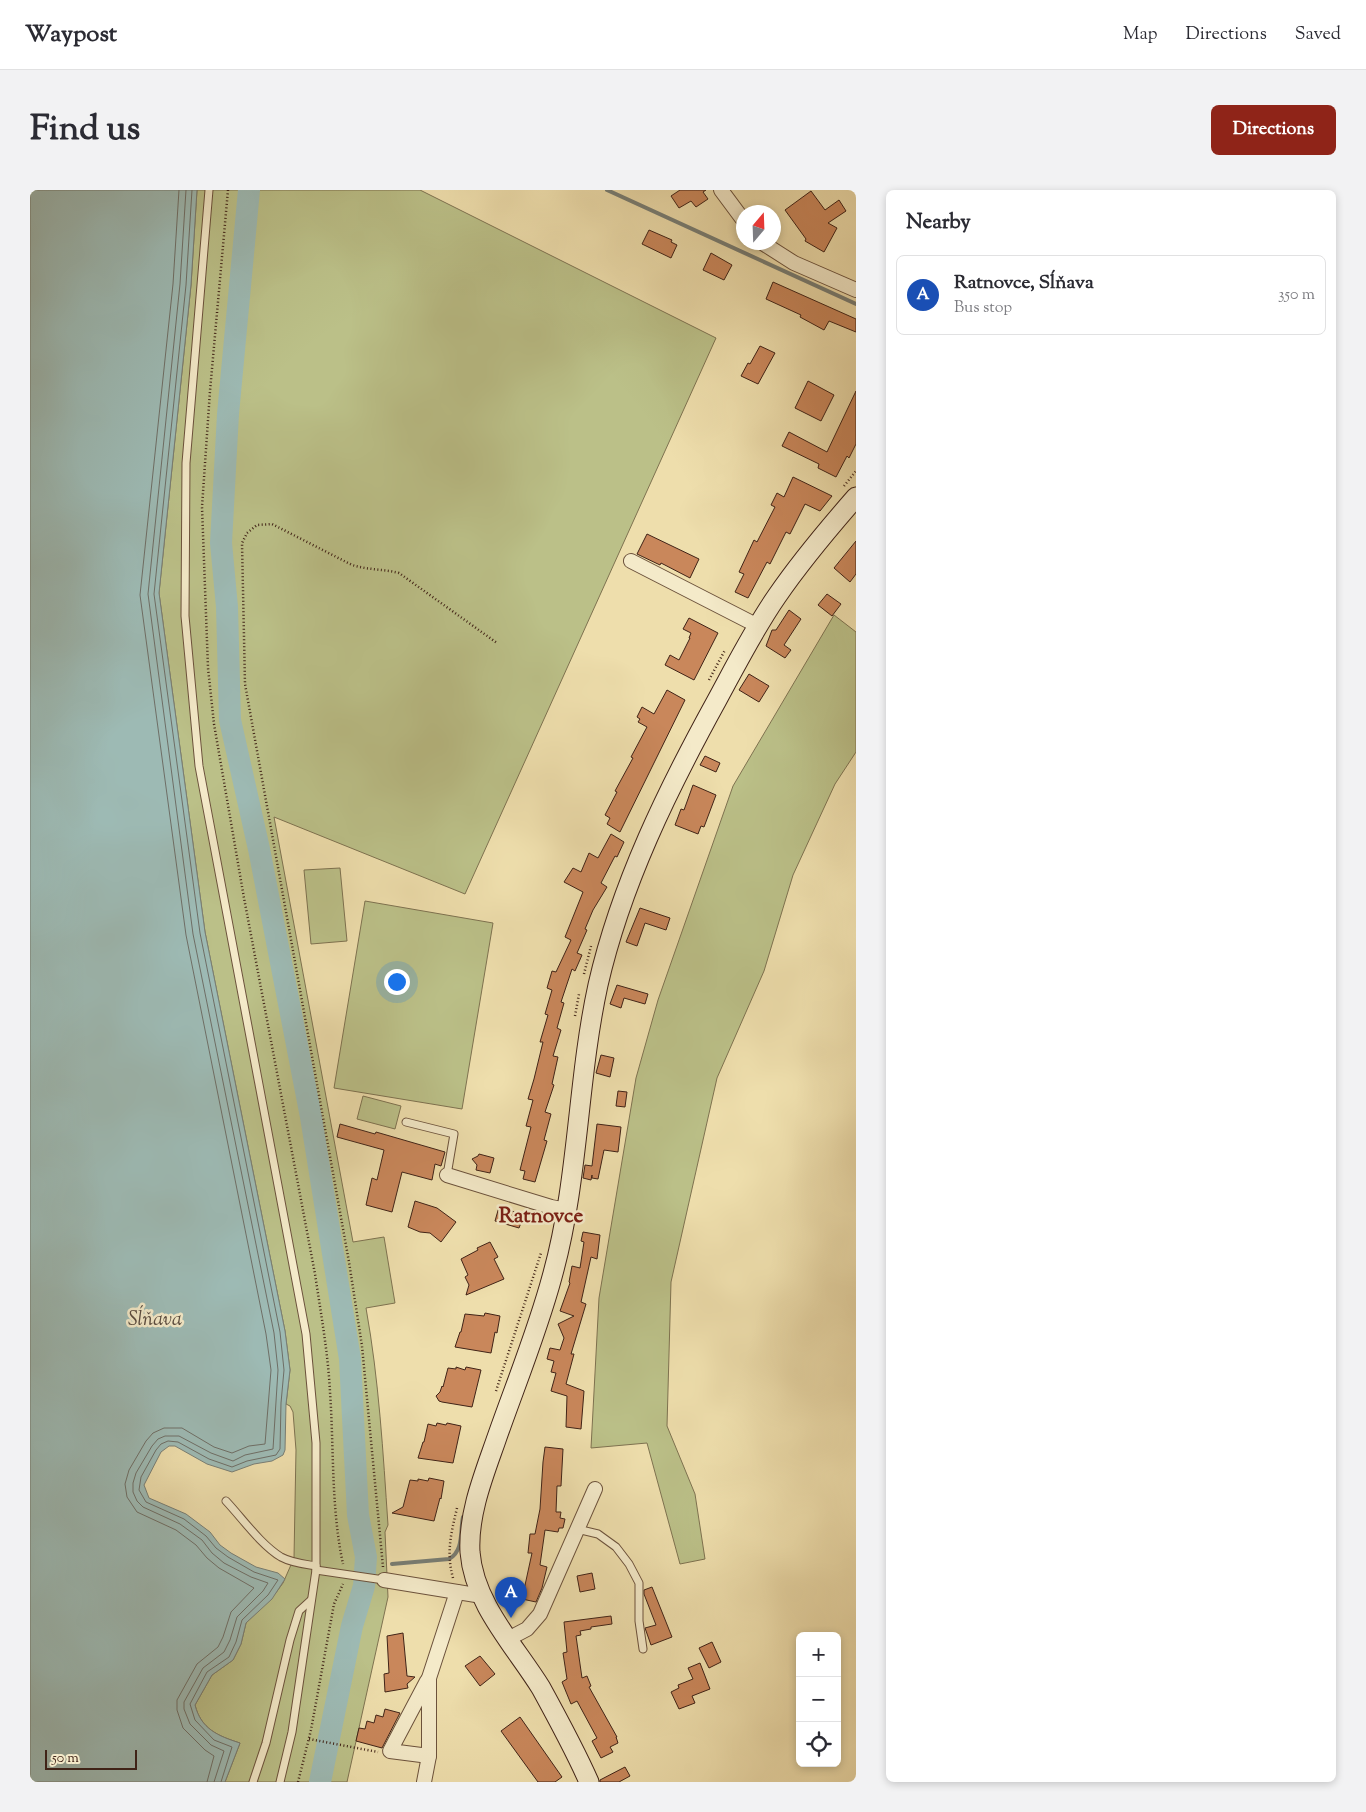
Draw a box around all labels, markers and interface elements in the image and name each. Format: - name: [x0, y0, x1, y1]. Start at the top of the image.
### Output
- text: Waypost: [25, 18, 117, 52]
- text: Map: [1123, 22, 1158, 48]
- text: Directions: [1186, 22, 1267, 48]
- text: Saved: [1295, 22, 1341, 48]
- text: Find us: [30, 105, 140, 156]
- button: Directions: [1211, 105, 1336, 155]
- north arrow: [736, 205, 781, 250]
- text: Nearby: [906, 208, 971, 238]
- text: Ratnovce, Sĺňava: [954, 270, 1094, 297]
- text: A: [917, 284, 930, 307]
- text: 350 m: [1278, 284, 1315, 307]
- text: Bus stop: [954, 297, 1012, 320]
- your location: [384, 969, 410, 995]
- district label: Ratnovce: [499, 1202, 583, 1232]
- water label: Sĺňava: [128, 1305, 182, 1335]
- pin: A: [495, 1577, 527, 1618]
- map controls: [796, 1632, 841, 1767]
- button: +: [796, 1632, 841, 1677]
- button: −: [796, 1677, 841, 1722]
- button: locate: [796, 1722, 841, 1767]
- scale bar: [45, 1747, 138, 1770]
- text: 50 m: [52, 1749, 79, 1769]

